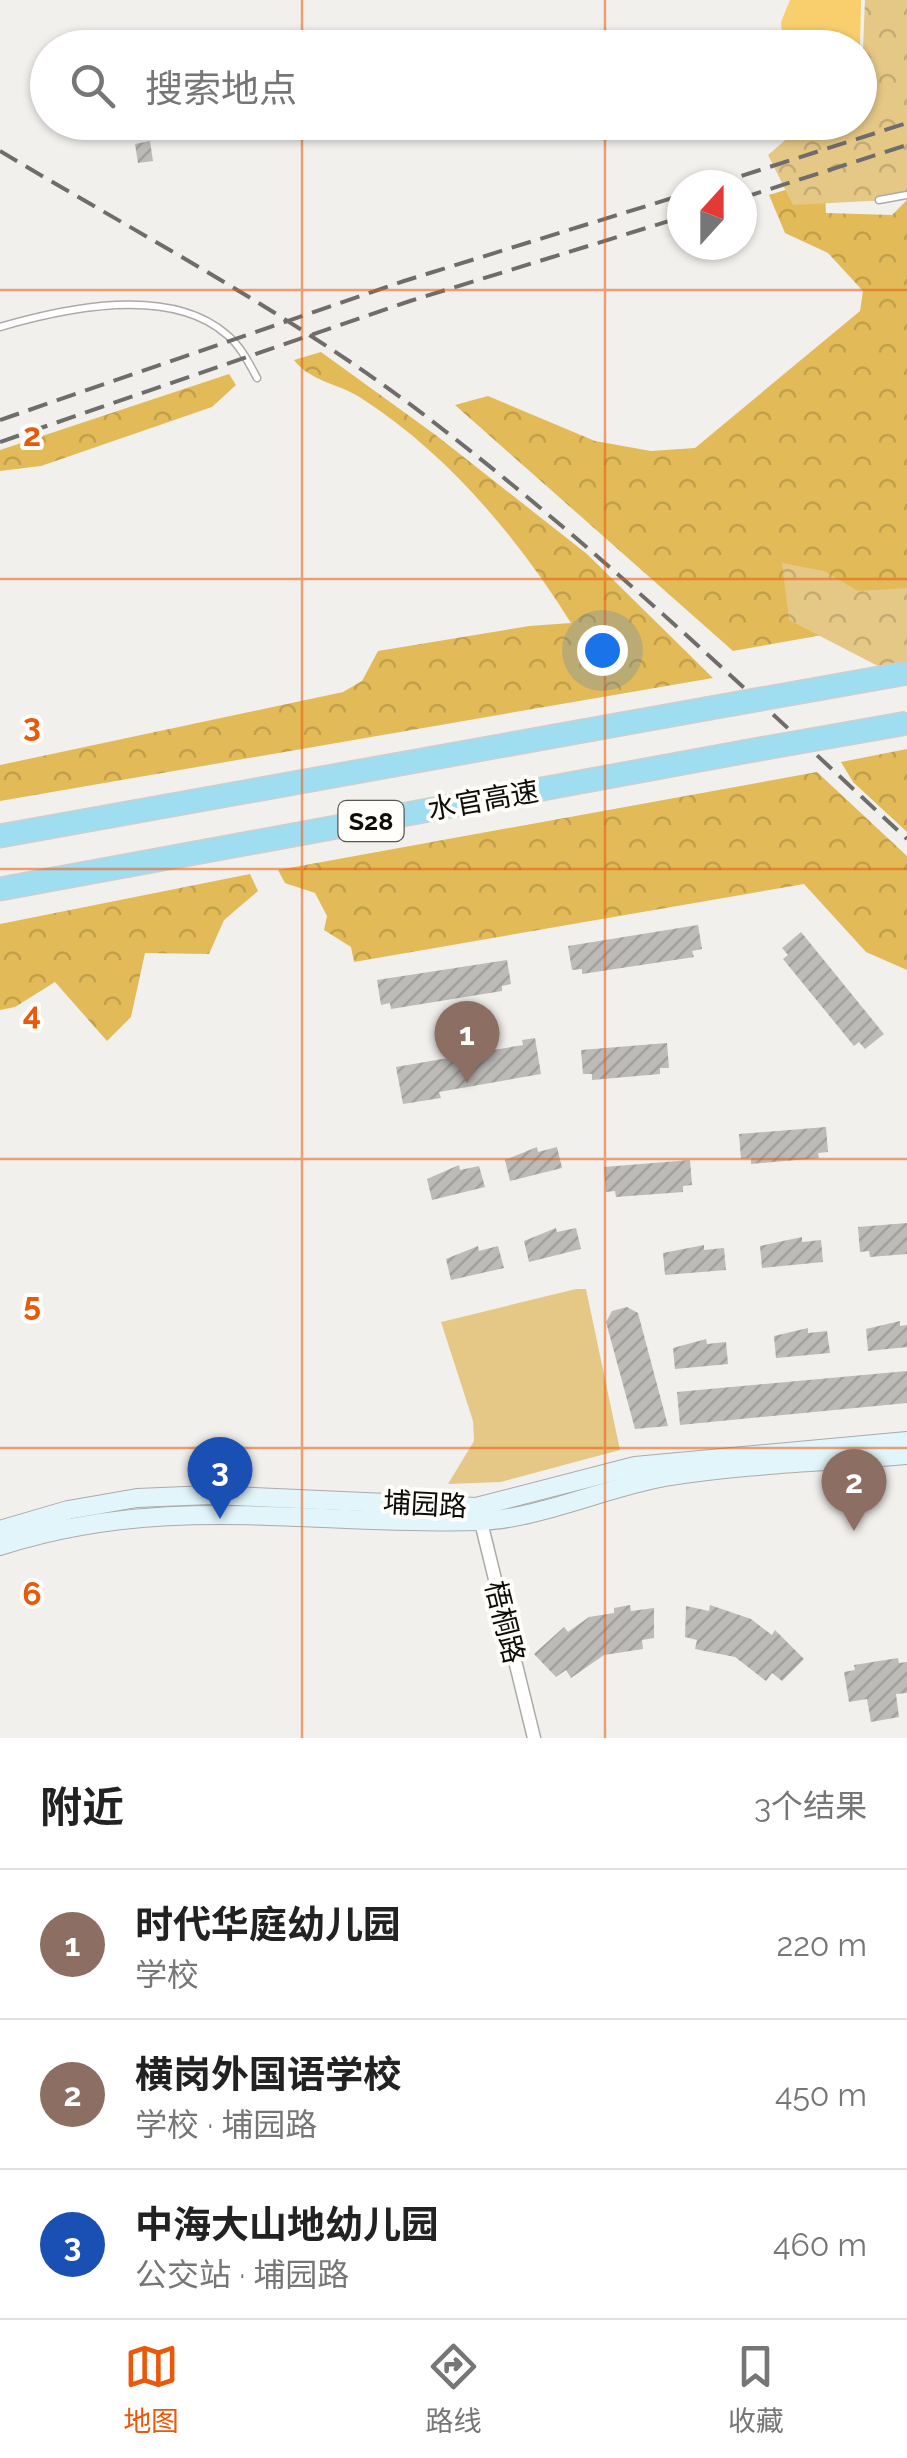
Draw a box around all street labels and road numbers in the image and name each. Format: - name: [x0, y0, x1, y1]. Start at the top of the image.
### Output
- street label: 水官高速: [425, 775, 541, 826]
- road number: S28: [338, 801, 404, 841]
- street label: 埔园路: [382, 1486, 468, 1523]
- street label: 梧桐路: [478, 1577, 531, 1667]

